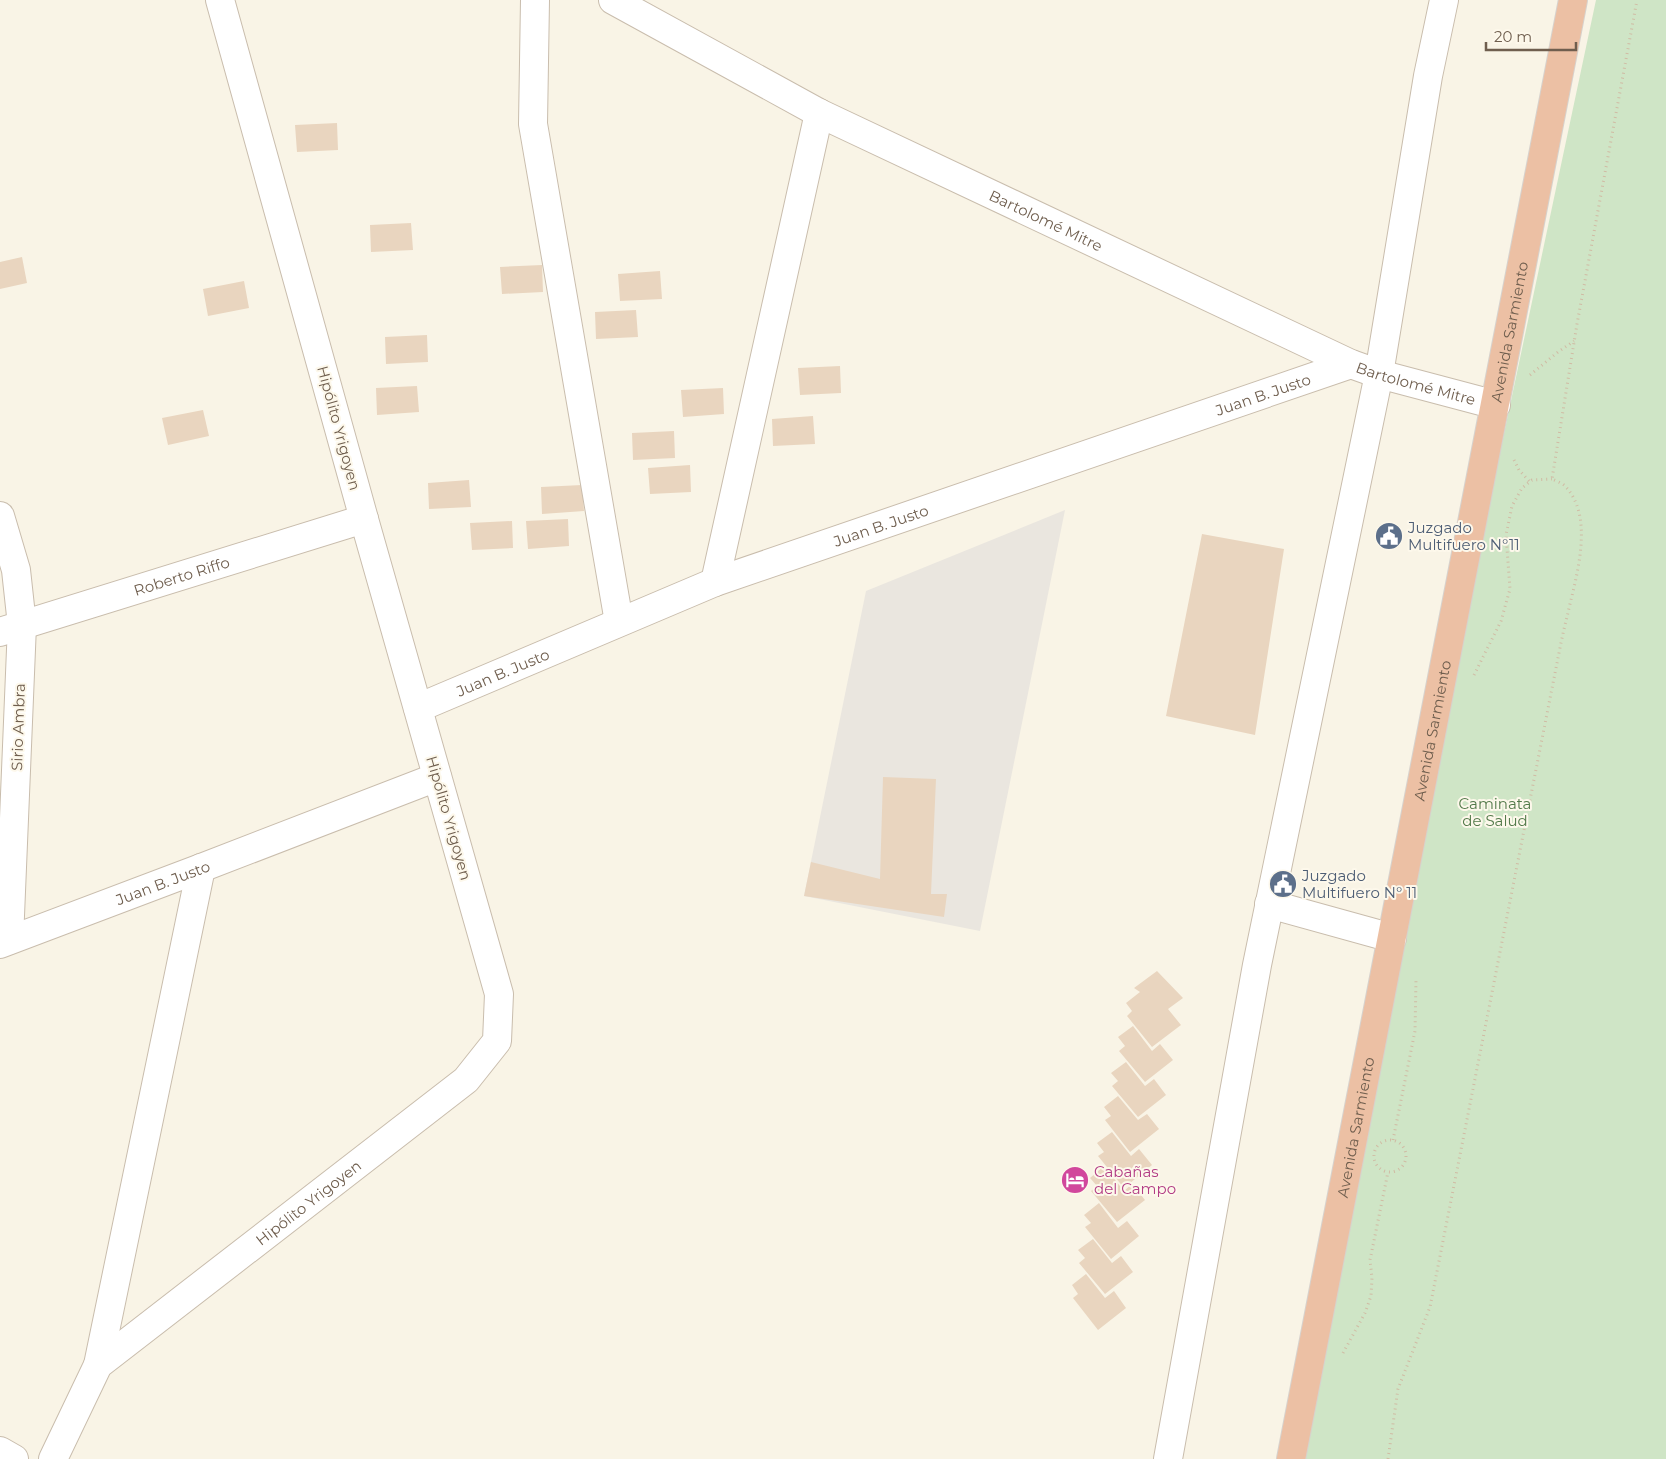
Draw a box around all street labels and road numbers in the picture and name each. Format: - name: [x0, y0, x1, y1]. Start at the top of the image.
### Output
- street label: Bartolomé Mitre: [986, 185, 1106, 255]
- street label: Avenida Sarmiento: [1486, 260, 1532, 404]
- street label: Bartolomé Mitre: [1354, 357, 1478, 409]
- street label: Hipólito Yrigoyen: [313, 364, 365, 492]
- street label: Juan B. Justo: [1212, 369, 1313, 420]
- street label: Juan B. Justo: [830, 500, 931, 551]
- street label: Roberto Riffo: [131, 552, 232, 599]
- street label: Juan B. Justo: [452, 644, 552, 701]
- street label: Avenida Sarmiento: [1409, 659, 1455, 802]
- street label: Sirio Ambra: [7, 683, 29, 771]
- street label: Hipólito Yrigoyen: [422, 754, 476, 882]
- street label: Juan B. Justo: [112, 856, 213, 909]
- street label: Avenida Sarmiento: [1332, 1055, 1378, 1199]
- street label: Hipólito Yrigoyen: [252, 1155, 365, 1249]

